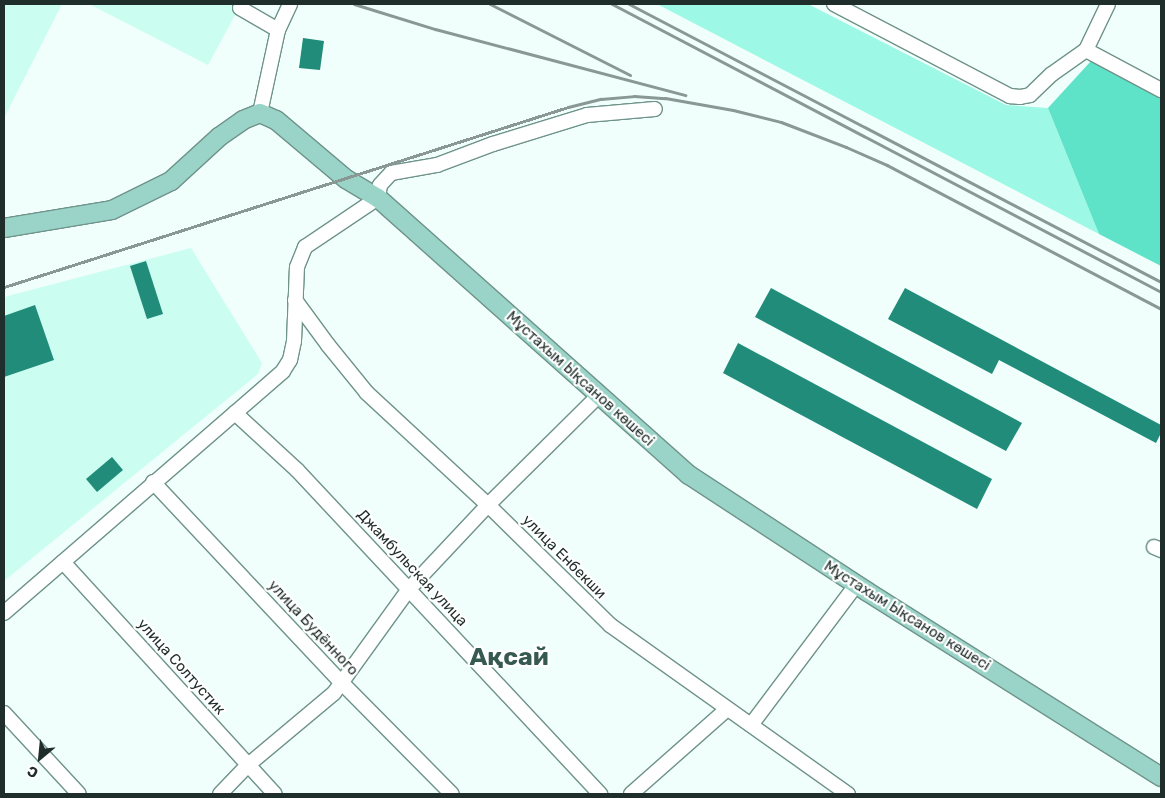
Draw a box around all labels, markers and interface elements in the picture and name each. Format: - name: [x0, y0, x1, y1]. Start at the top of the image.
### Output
- street label: Мұстахым Ықсанов көшесі: [502, 308, 658, 450]
- street label: Джамбульская улица: [353, 506, 471, 630]
- street label: улица Енбекши: [518, 511, 610, 603]
- street label: Мұстахым Ықсанов көшесі: [821, 557, 993, 675]
- street label: улица Будённого: [264, 577, 362, 679]
- street label: улица Солтустик: [133, 615, 229, 719]
- district label: Ақсай: [469, 642, 549, 672]
- north arrow: [15, 733, 65, 783]
- text: С: [24, 762, 41, 782]

